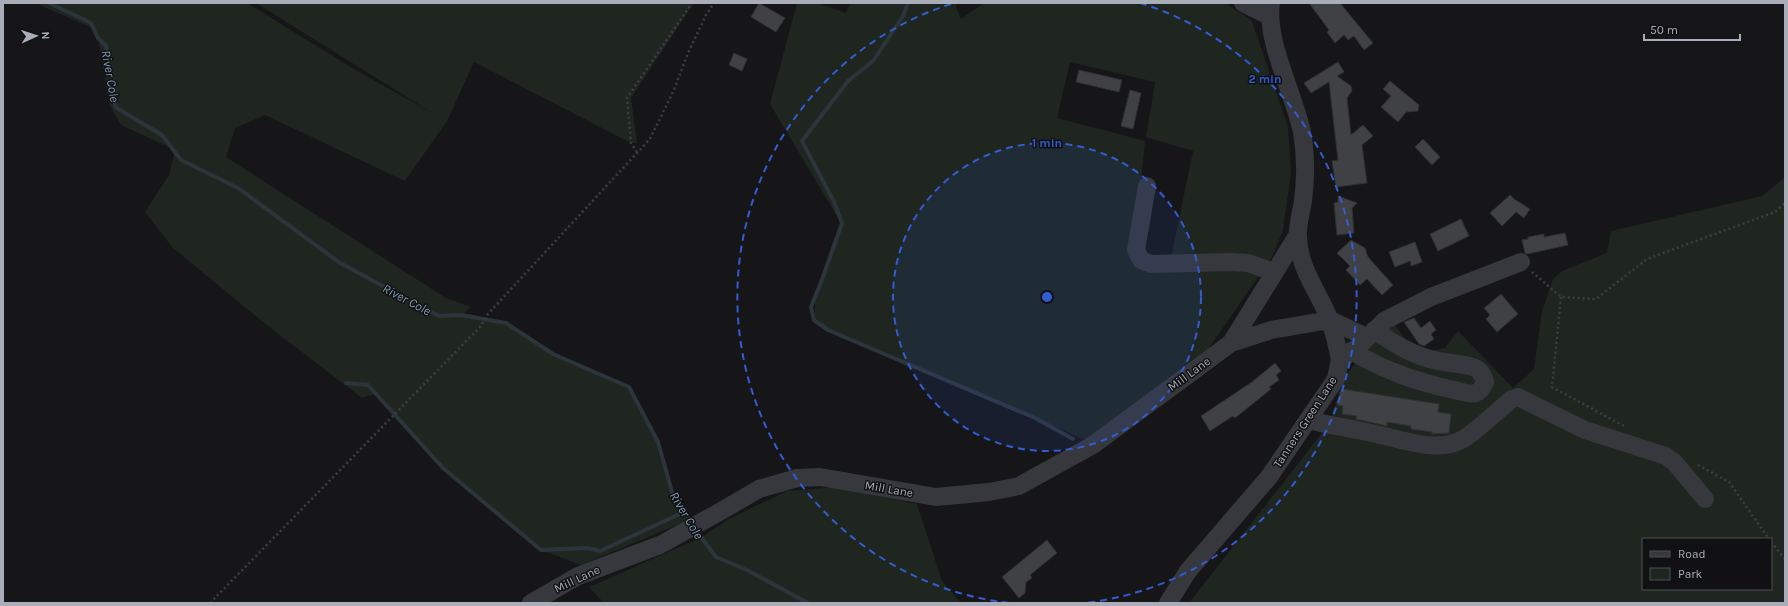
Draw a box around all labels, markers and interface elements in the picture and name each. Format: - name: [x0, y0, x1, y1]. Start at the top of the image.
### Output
- north arrow: [16, 16, 56, 56]
- scale bar: [1644, 16, 1740, 42]
- text: 50 m: [1650, 23, 1678, 37]
- text: N: [39, 31, 52, 40]
- water label: River Cole: [99, 49, 122, 103]
- text: 2 min: [1248, 72, 1282, 86]
- text: 1 min: [1032, 136, 1062, 150]
- water label: River Cole: [380, 280, 434, 318]
- centre of rings: [1040, 290, 1054, 304]
- street label: Mill Lane: [1165, 354, 1213, 394]
- street label: Tanners Green Lane: [1270, 374, 1340, 470]
- street label: Mill Lane: [864, 478, 914, 500]
- water label: River Cole: [667, 489, 707, 542]
- legend: [1642, 538, 1772, 590]
- text: Road: [1678, 547, 1706, 561]
- street label: Mill Lane: [552, 562, 602, 596]
- text: Park: [1678, 567, 1703, 581]

